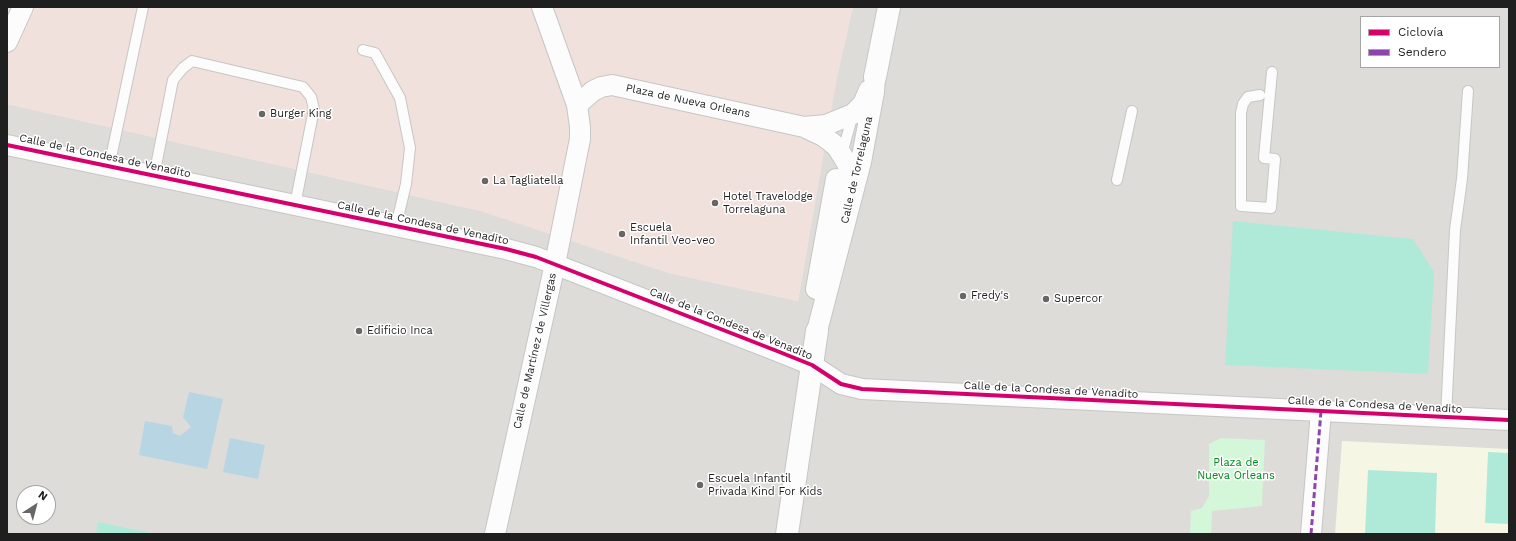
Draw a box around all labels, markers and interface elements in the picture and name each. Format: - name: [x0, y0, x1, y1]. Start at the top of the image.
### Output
- legend: [1360, 16, 1500, 68]
- text: Ciclovía: [1398, 25, 1443, 39]
- text: Sendero: [1398, 45, 1446, 59]
- street label: Plaza de Nueva Orleans: [625, 81, 751, 121]
- place label: Burger King: [270, 107, 331, 121]
- marker: Burger King: [257, 109, 267, 119]
- street label: Calle de Torrelaguna: [838, 115, 876, 225]
- street label: Calle de la Condesa de Venadito: [18, 131, 192, 181]
- place label: La Tagliatella: [493, 174, 563, 188]
- marker: La Tagliatella: [480, 176, 490, 186]
- place label: Hotel Travelodge Torrelaguna: [723, 190, 813, 216]
- street label: Calle de la Condesa de Venadito: [336, 198, 510, 248]
- marker: Hotel Travelodge Torrelaguna: [710, 198, 720, 208]
- place label: Escuela Infantil Veo-veo: [630, 221, 715, 247]
- marker: Escuela Infantil Veo-veo: [617, 229, 627, 239]
- street label: Calle de Martínez de Villergas: [511, 272, 559, 430]
- street label: Calle de la Condesa de Venadito: [647, 285, 815, 363]
- place label: Fredy's: [971, 289, 1009, 303]
- marker: Fredy's: [958, 291, 968, 301]
- place label: Supercor: [1054, 292, 1103, 306]
- marker: Supercor: [1041, 294, 1051, 304]
- place label: Edificio Inca: [367, 324, 433, 338]
- marker: Edificio Inca: [354, 326, 364, 336]
- street label: Calle de la Condesa de Venadito: [963, 379, 1139, 401]
- street label: Calle de la Condesa de Venadito: [1287, 394, 1463, 416]
- park label: Plaza de Nueva Orleans: [1197, 456, 1275, 482]
- place label: Escuela Infantil Privada Kind For Kids: [708, 472, 822, 498]
- marker: Escuela Infantil Privada Kind For Kids: [695, 480, 705, 490]
- north arrow: [16, 485, 56, 525]
- text: N: [36, 488, 50, 503]

